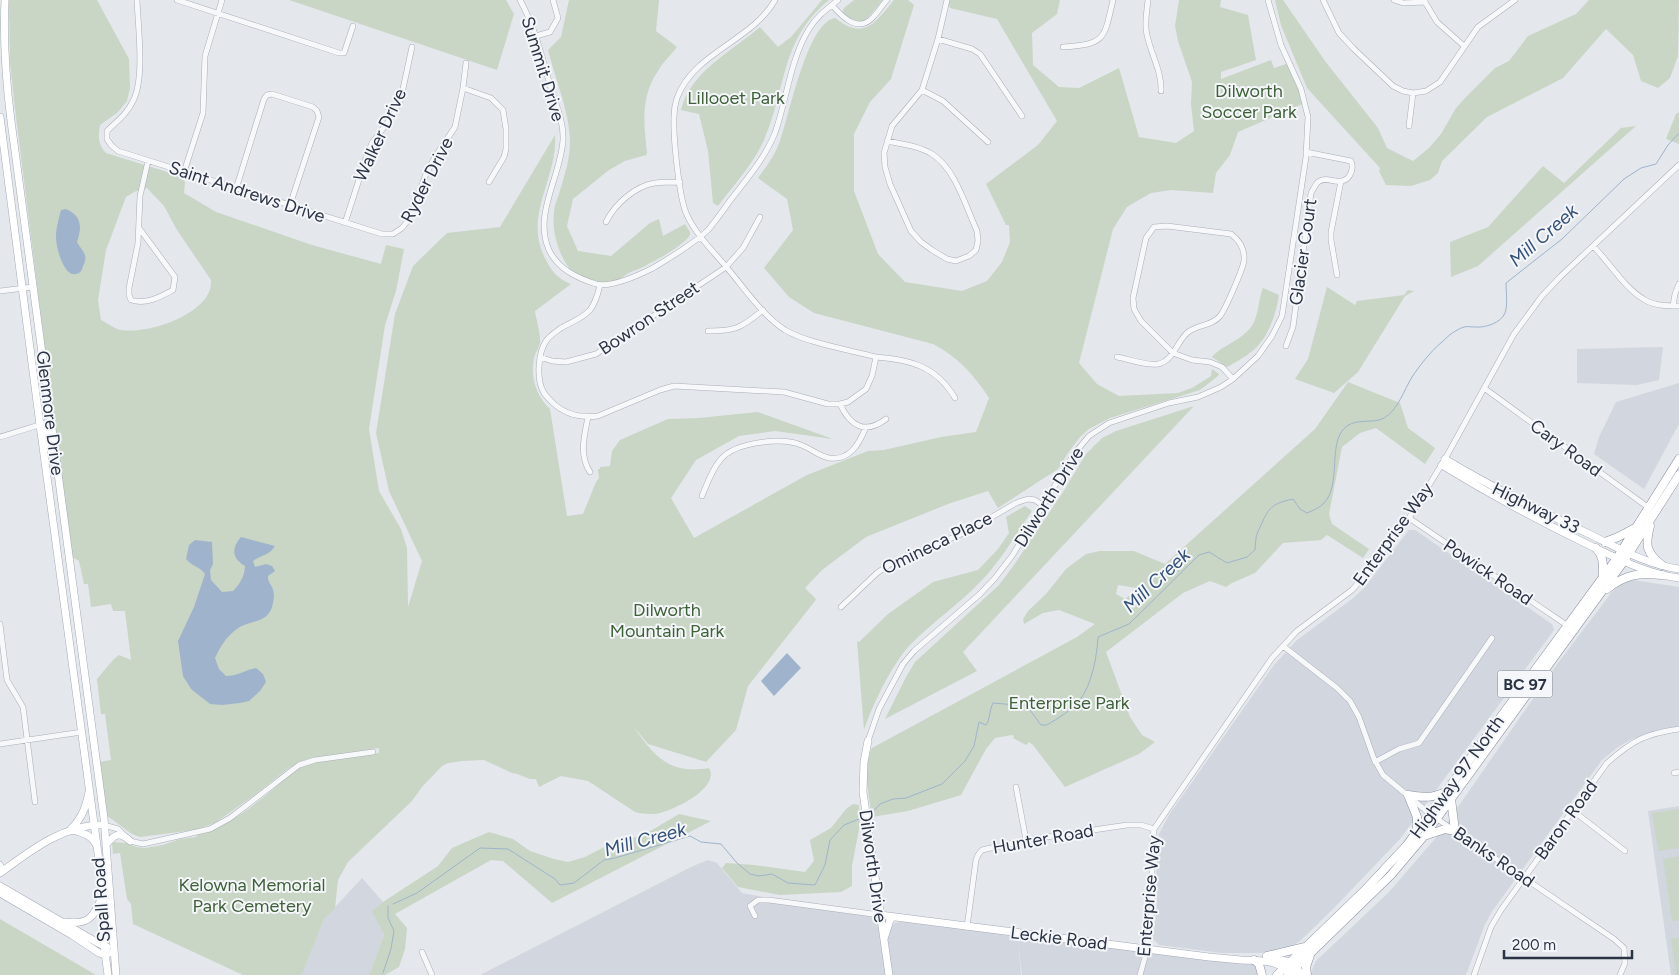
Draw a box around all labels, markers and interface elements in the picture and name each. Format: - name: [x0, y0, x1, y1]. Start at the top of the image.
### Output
- street label: Summit Drive: [517, 14, 569, 124]
- park label: Dilworth Soccer Park: [1201, 80, 1297, 123]
- street label: Walker Drive: [349, 85, 411, 185]
- park label: Lillooet Park: [687, 87, 785, 109]
- street label: Ryder Drive: [396, 133, 458, 226]
- street label: Saint Andrews Drive: [166, 156, 328, 228]
- street label: Glacier Court: [1285, 197, 1321, 307]
- water label: Mill Creek: [1504, 199, 1583, 272]
- street label: Bowron Street: [594, 276, 704, 360]
- street label: Glenmore Drive: [31, 350, 69, 477]
- street label: Cary Road: [1526, 415, 1606, 481]
- street label: Dilworth Drive: [1009, 443, 1089, 551]
- street label: Highway 33: [1489, 477, 1583, 539]
- street label: Enterprise Way: [1348, 478, 1438, 590]
- street label: Omineca Place: [878, 507, 996, 579]
- street label: Powick Road: [1439, 534, 1537, 610]
- water label: Mill Creek: [1118, 543, 1195, 617]
- park label: Dilworth Mountain Park: [610, 599, 725, 642]
- road number: BC 97: [1498, 671, 1552, 698]
- park label: Enterprise Park: [1008, 692, 1130, 714]
- street label: Highway 97 North: [1405, 711, 1509, 843]
- street label: Baron Road: [1530, 776, 1602, 864]
- street label: Dilworth Drive: [854, 808, 892, 924]
- water label: Mill Creek: [602, 817, 689, 861]
- street label: Hunter Road: [991, 819, 1095, 859]
- street label: Banks Road: [1449, 822, 1539, 892]
- street label: Enterprise Way: [1133, 834, 1165, 958]
- street label: Spall Road: [87, 857, 115, 943]
- park label: Kelowna Memorial Park Cemetery: [179, 874, 325, 917]
- street label: Leckie Road: [1009, 921, 1109, 955]
- scale bar: [1504, 928, 1632, 960]
- text: 200 m: [1512, 936, 1556, 954]

